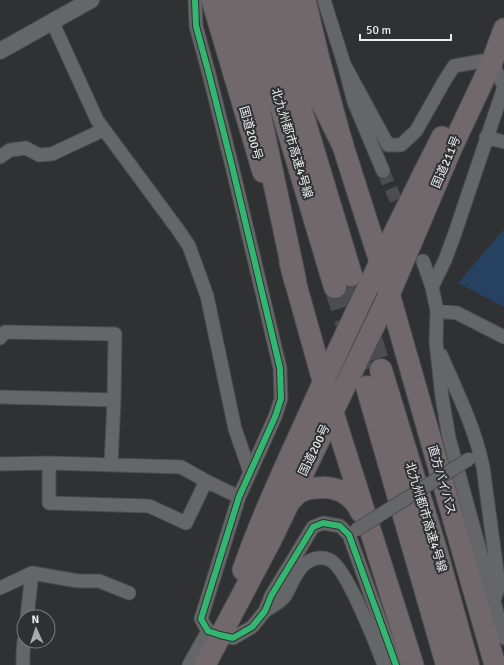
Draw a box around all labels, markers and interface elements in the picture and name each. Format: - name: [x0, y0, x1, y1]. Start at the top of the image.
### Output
- scale bar: [360, 16, 451, 42]
- text: 50 m: [366, 23, 391, 38]
- street label: 北九州都市高速4号線: [268, 86, 315, 200]
- street label: 国道200号: [236, 104, 265, 162]
- street label: 国道211号: [429, 134, 464, 191]
- street label: 国道200号: [296, 422, 333, 478]
- street label: 直方バイパス: [424, 444, 459, 517]
- street label: 北九州都市高速4号線: [402, 460, 449, 574]
- north arrow: [16, 609, 56, 649]
- text: N: [31, 613, 40, 626]

